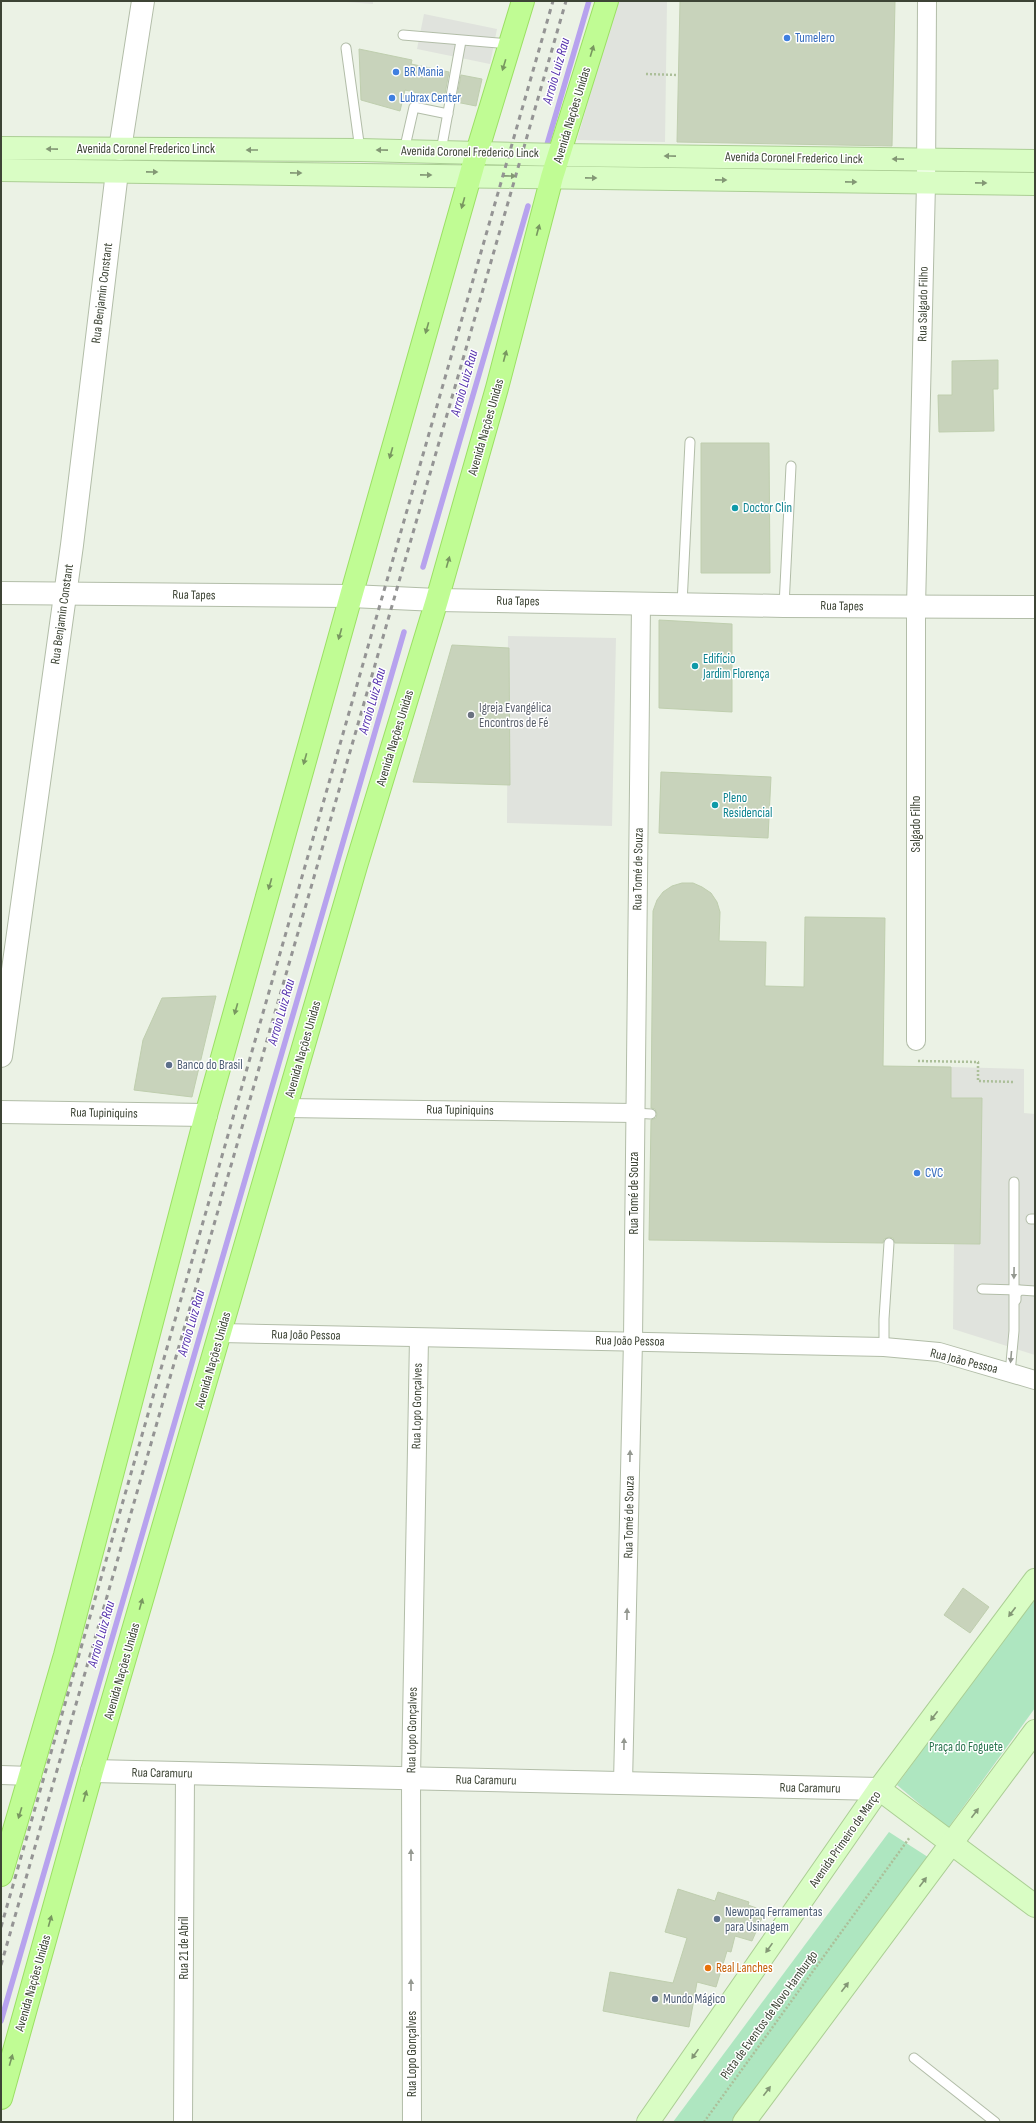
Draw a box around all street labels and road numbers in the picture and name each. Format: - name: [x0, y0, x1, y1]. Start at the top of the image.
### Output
- street label: Avenida Nações Unidas: [549, 65, 594, 166]
- street label: Avenida Coronel Frederico Linck: [76, 141, 215, 157]
- street label: Avenida Coronel Frederico Linck: [400, 143, 539, 161]
- street label: Avenida Coronel Frederico Linck: [724, 149, 863, 167]
- street label: Rua Benjamin Constant: [88, 242, 116, 344]
- street label: Rua Salgado Filho: [914, 266, 932, 342]
- street label: Avenida Nações Unidas: [464, 377, 508, 478]
- street label: Rua Benjamin Constant: [47, 563, 77, 665]
- street label: Rua Tapes: [172, 587, 216, 603]
- street label: Rua Tapes: [496, 593, 540, 609]
- street label: Rua Tapes: [820, 598, 864, 614]
- street label: Avenida Nações Unidas: [372, 688, 417, 789]
- street label: Salgado Filho: [908, 796, 924, 852]
- street label: Rua Tomé de Souza: [629, 827, 647, 911]
- street label: Avenida Nações Unidas: [281, 999, 325, 1100]
- street label: Rua Tupiniquins: [426, 1101, 494, 1119]
- street label: Rua Tupiniquins: [70, 1104, 138, 1122]
- street label: Rua Tomé de Souza: [626, 1152, 642, 1234]
- street label: Avenida Nações Unidas: [191, 1310, 235, 1411]
- street label: Rua João Pessoa: [271, 1326, 341, 1344]
- street label: Rua João Pessoa: [595, 1332, 665, 1350]
- street label: Rua João Pessoa: [928, 1345, 1000, 1377]
- street label: Rua Lopo Gonçalves: [408, 1362, 426, 1449]
- street label: Rua Tomé de Souza: [620, 1475, 638, 1559]
- street label: Avenida Nações Unidas: [100, 1621, 144, 1722]
- street label: Rua Lopo Gonçalves: [403, 1686, 421, 1773]
- street label: Rua Caramuru: [131, 1764, 193, 1782]
- street label: Rua Caramuru: [455, 1771, 517, 1789]
- street label: Rua Caramuru: [779, 1779, 841, 1797]
- street label: Avenida Primeiro de Março: [805, 1788, 884, 1891]
- street label: Rua 21 de Abril: [176, 1917, 192, 1979]
- street label: Avenida Nações Unidas: [11, 1933, 55, 2034]
- street label: Pista de Eventos de Novo Hamburgo: [717, 1948, 821, 2082]
- street label: Rua Lopo Gonçalves: [404, 2011, 420, 2097]

